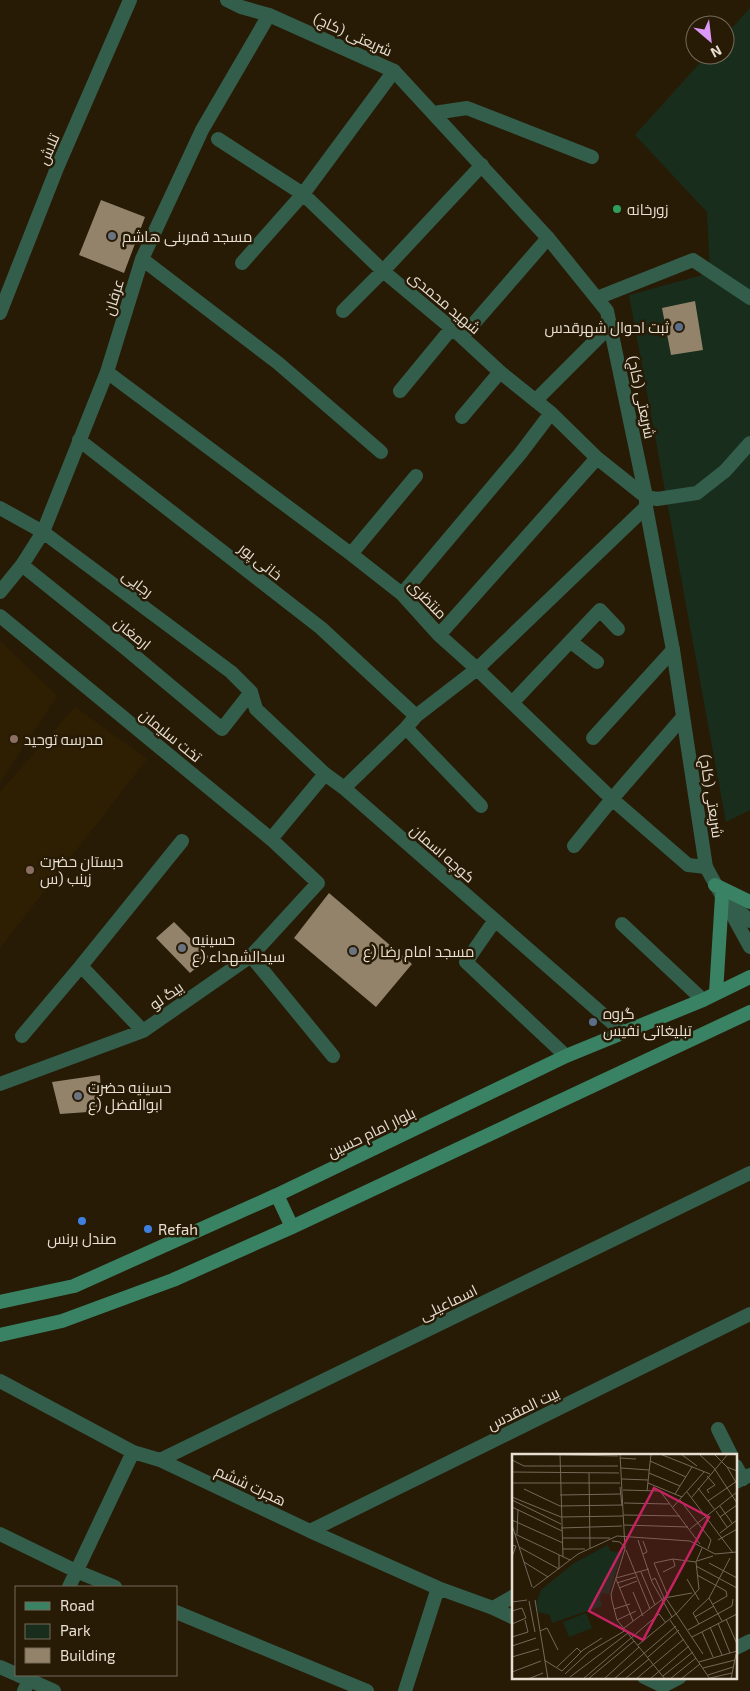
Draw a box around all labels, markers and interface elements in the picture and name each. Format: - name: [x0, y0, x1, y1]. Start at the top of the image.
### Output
- street label: شریعتی (کاج): [310, 9, 395, 62]
- north arrow: [685, 15, 735, 65]
- text: N: [708, 42, 725, 62]
- street label: تلاش: [33, 131, 64, 168]
- place label: زورخانه: [627, 200, 669, 219]
- marker: زورخانه: [611, 203, 623, 215]
- place label: مسجد قمربنی هاشم: [122, 227, 252, 247]
- marker: مسجد قمربنی هاشم: [106, 230, 118, 242]
- street label: شهید محمدی: [404, 267, 485, 339]
- street label: عرفان: [99, 277, 129, 318]
- place label: ثبت احوال شهرقدس: [544, 318, 669, 338]
- marker: ثبت احوال شهرقدس: [673, 321, 685, 333]
- street label: شریعتی (کاج): [621, 354, 660, 441]
- street label: خانی پور: [234, 538, 286, 585]
- street label: رجایی: [118, 566, 157, 602]
- street label: منتظری: [404, 576, 451, 624]
- street label: ارمغان: [110, 613, 155, 655]
- street label: تخت سلیمان: [135, 705, 206, 767]
- place label: مدرسه توحید: [24, 730, 103, 749]
- marker: مدرسه توحید: [8, 733, 20, 745]
- street label: شریعتی (کاج): [694, 753, 727, 840]
- street label: کوچه اسمان: [406, 820, 479, 887]
- place label: دبستان حضرت زینب (س: [40, 852, 123, 889]
- marker: دبستان حضرت زینب (س: [24, 864, 36, 876]
- place label: حسینیه سیدالشهداء (ع: [192, 930, 285, 968]
- marker: حسینیه سیدالشهداء (ع: [176, 942, 188, 954]
- place label: مسجد امام رضا (ع: [363, 942, 474, 963]
- marker: مسجد امام رضا (ع: [347, 945, 359, 957]
- street label: بیگ لو: [146, 977, 187, 1014]
- place label: گروه تبلیغاتی نفیس: [603, 1004, 692, 1041]
- marker: گروه تبلیغاتی نفیس: [587, 1016, 599, 1028]
- place label: حسینیه حضرت ابوالفضل (ع: [88, 1078, 171, 1116]
- marker: حسینیه حضرت ابوالفضل (ع: [72, 1090, 84, 1102]
- street label: بلوار امام حسین: [324, 1103, 419, 1163]
- marker: صندل برنس: [76, 1215, 88, 1227]
- place label: Refah: [158, 1220, 198, 1238]
- marker: Refah: [142, 1223, 154, 1235]
- place label: صندل برنس: [47, 1229, 117, 1249]
- street label: اسماعیلی: [416, 1280, 481, 1326]
- street label: بیت المقدس: [484, 1383, 563, 1435]
- inset map: [512, 1454, 738, 1678]
- street label: هجرت ششم: [212, 1461, 289, 1511]
- legend: [15, 1586, 178, 1676]
- text: Road: [60, 1596, 95, 1614]
- text: Park: [60, 1621, 91, 1639]
- text: Building: [60, 1646, 116, 1664]

